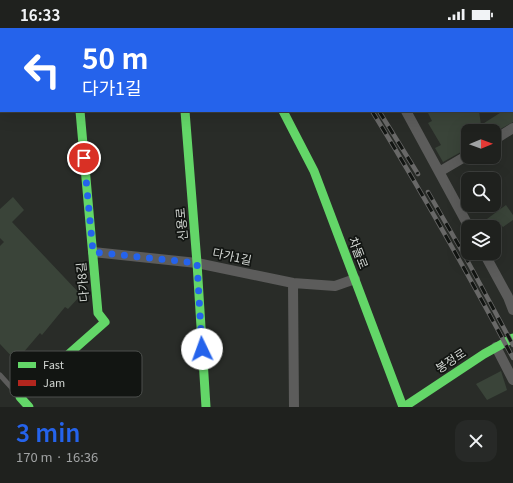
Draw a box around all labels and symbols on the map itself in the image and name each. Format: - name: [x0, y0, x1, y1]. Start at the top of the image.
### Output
- north arrow: [461, 124, 501, 164]
- pin: [67, 141, 101, 175]
- street label: 신용로: [171, 207, 190, 241]
- street label: 차돌로: [346, 234, 373, 271]
- street label: 다가1길: [211, 243, 254, 268]
- street label: 다가8길: [71, 262, 92, 303]
- position arrow: [181, 328, 223, 370]
- street label: 봉정로: [432, 344, 469, 376]
- legend: [10, 351, 142, 397]
- text: Fast: [43, 356, 64, 372]
- text: Jam: [43, 374, 65, 390]

